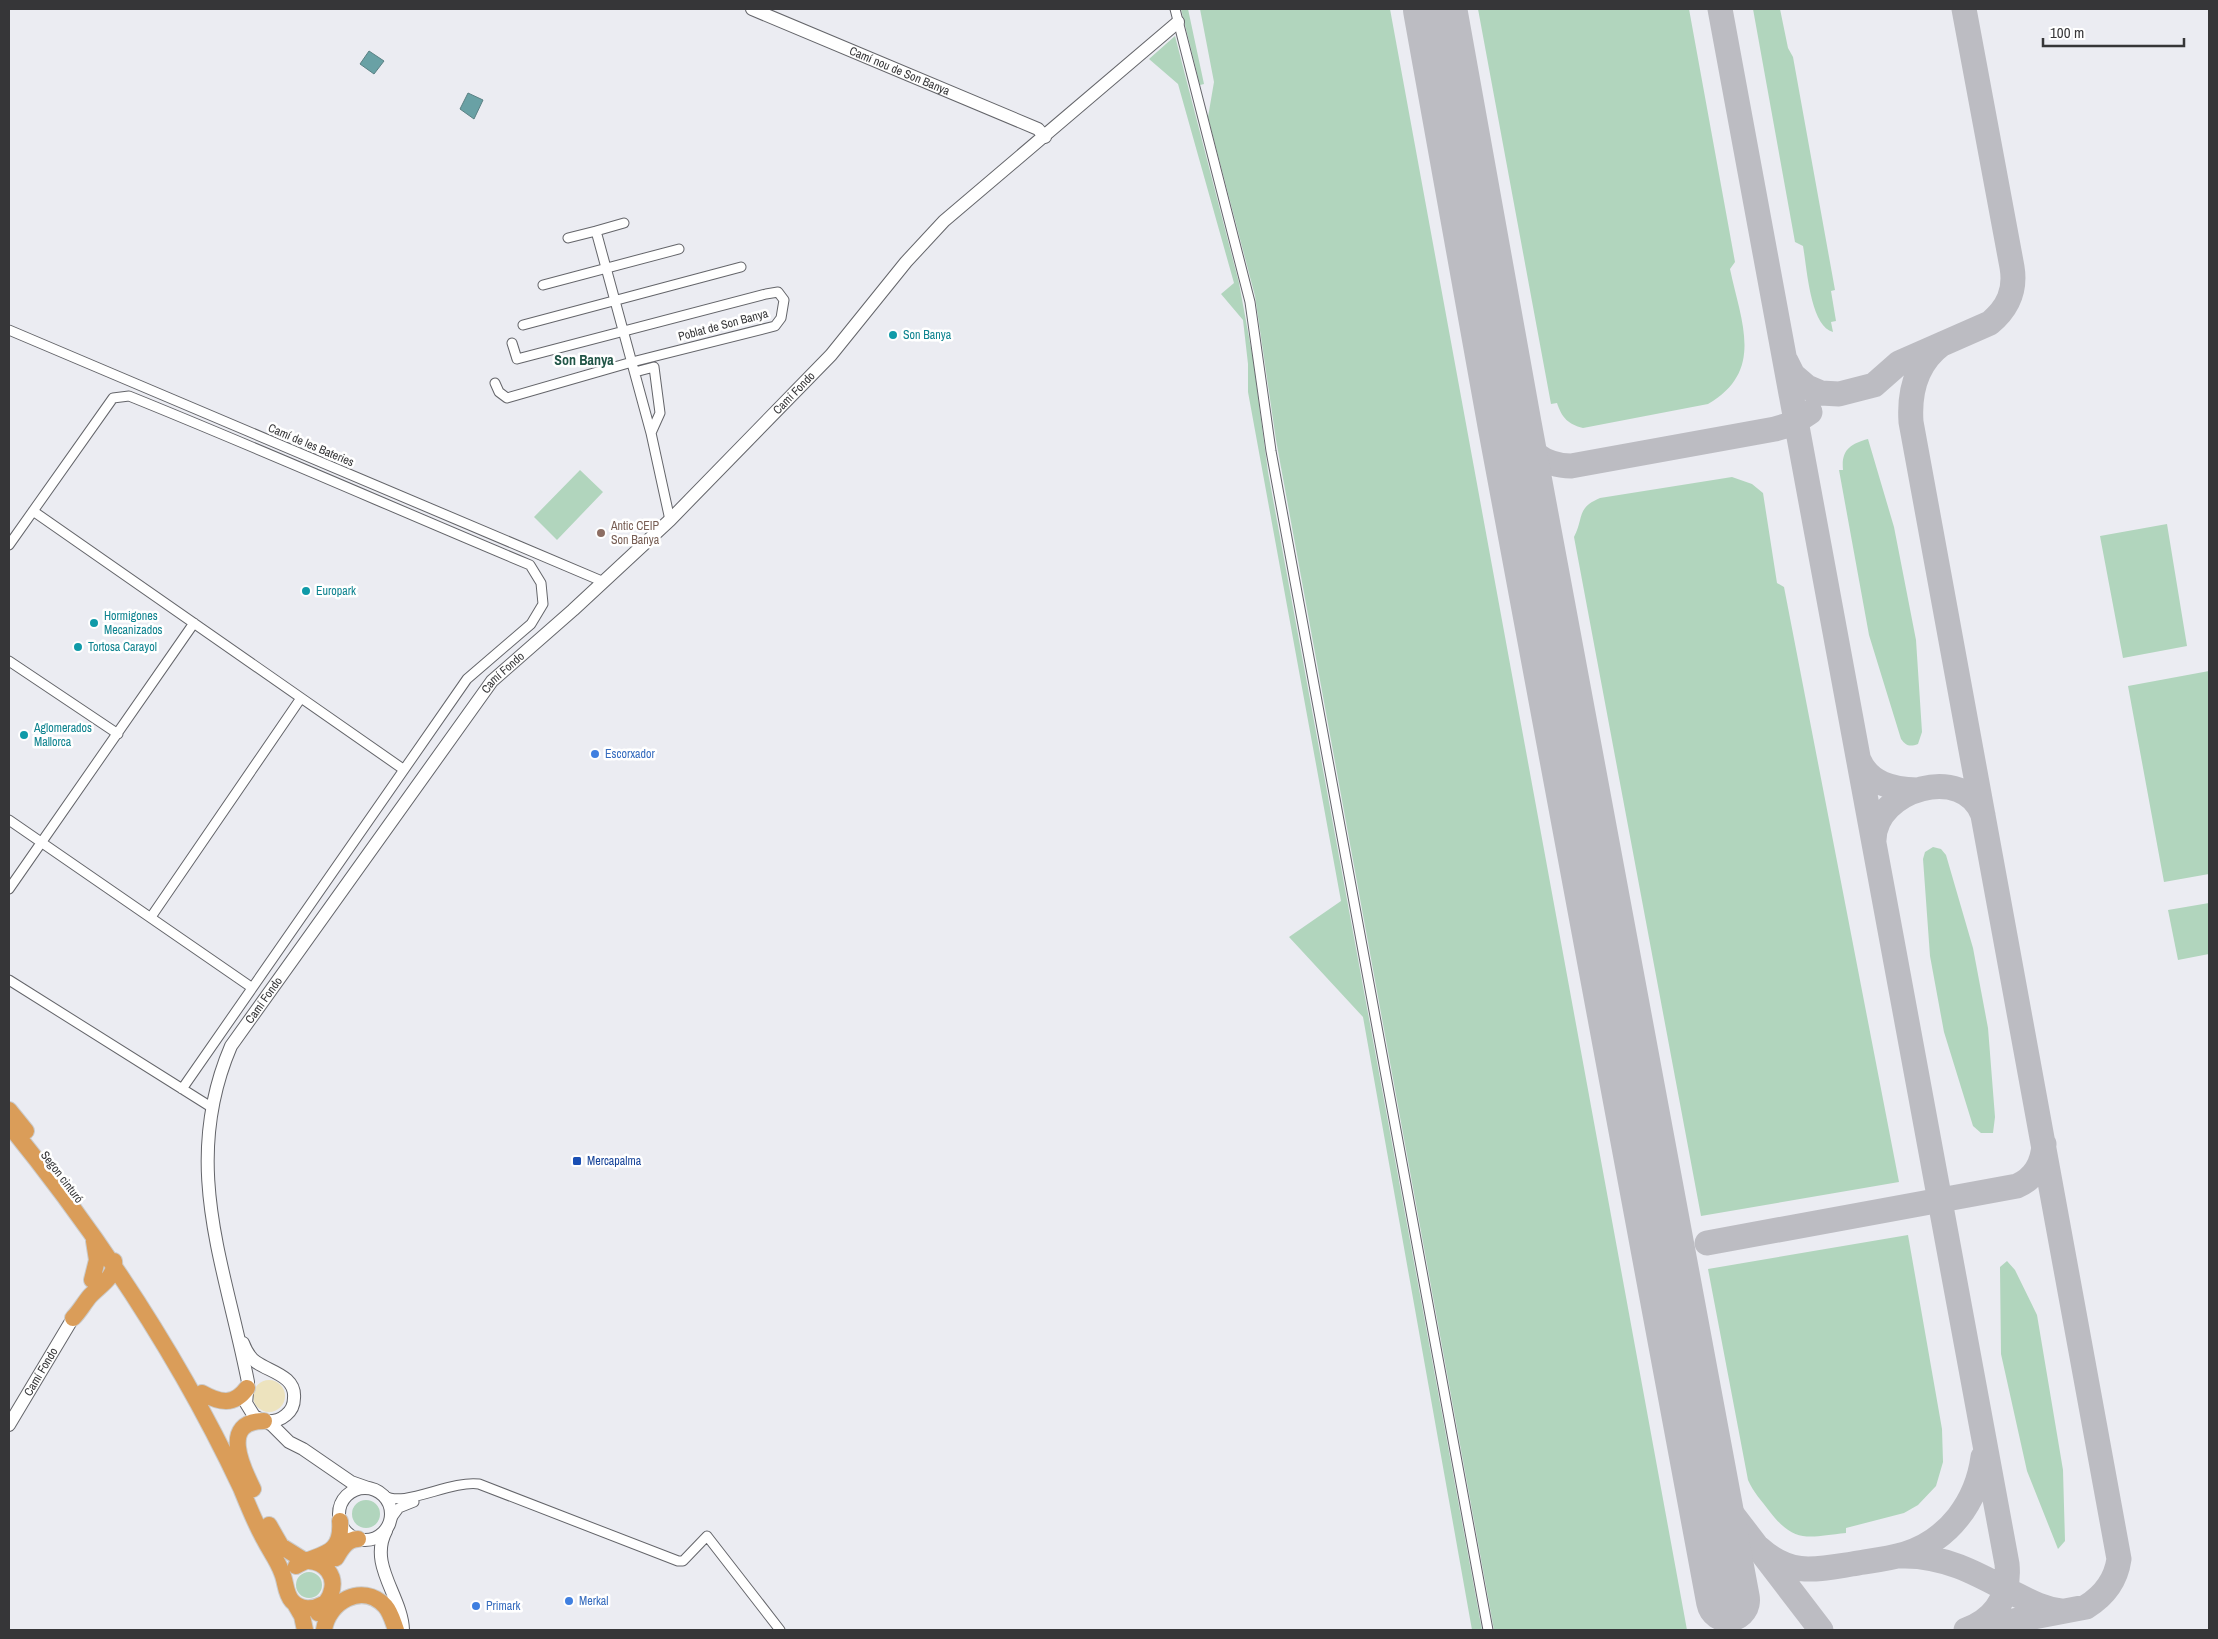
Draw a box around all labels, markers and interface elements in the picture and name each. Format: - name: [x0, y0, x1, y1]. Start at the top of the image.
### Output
- scale bar: [2043, 15, 2184, 47]
- text: 100 m: [2050, 22, 2084, 43]
- street label: Camí nou de Son Banya: [847, 43, 953, 99]
- street label: Poblat de Son Banya: [676, 305, 770, 345]
- place label: Son Banya: [903, 327, 952, 343]
- marker: Son Banya: [887, 329, 899, 341]
- district label: Son Banya: [554, 351, 614, 369]
- street label: Camí Fondo: [769, 368, 818, 418]
- street label: Camí de les Bateries: [266, 420, 356, 470]
- place label: Antic CEIP Son Banya: [610, 518, 660, 548]
- marker: Antic CEIP Son Banya: [595, 527, 607, 539]
- place label: Europark: [316, 583, 356, 599]
- marker: Europark: [300, 585, 312, 597]
- place label: Hormigones Mecanizados: [104, 608, 163, 638]
- marker: Hormigones Mecanizados: [88, 617, 100, 629]
- place label: Tortosa Carayol: [88, 639, 157, 655]
- marker: Tortosa Carayol: [72, 641, 84, 653]
- street label: Camí Fondo: [478, 648, 528, 697]
- place label: Aglomerados Mallorca: [33, 720, 92, 750]
- marker: Aglomerados Mallorca: [18, 729, 30, 741]
- place label: Escorxador: [605, 746, 655, 762]
- marker: Escorxador: [589, 748, 601, 760]
- street label: Camí Fondo: [242, 974, 286, 1027]
- street label: Segon cinturó: [37, 1148, 87, 1206]
- place label: Mercapalma: [587, 1153, 642, 1169]
- marker: Mercapalma: [571, 1155, 583, 1167]
- street label: Camí Fondo: [20, 1345, 61, 1399]
- place label: Merkal: [579, 1593, 609, 1609]
- marker: Merkal: [563, 1595, 575, 1607]
- place label: Primark: [486, 1598, 521, 1614]
- marker: Primark: [470, 1600, 482, 1612]

